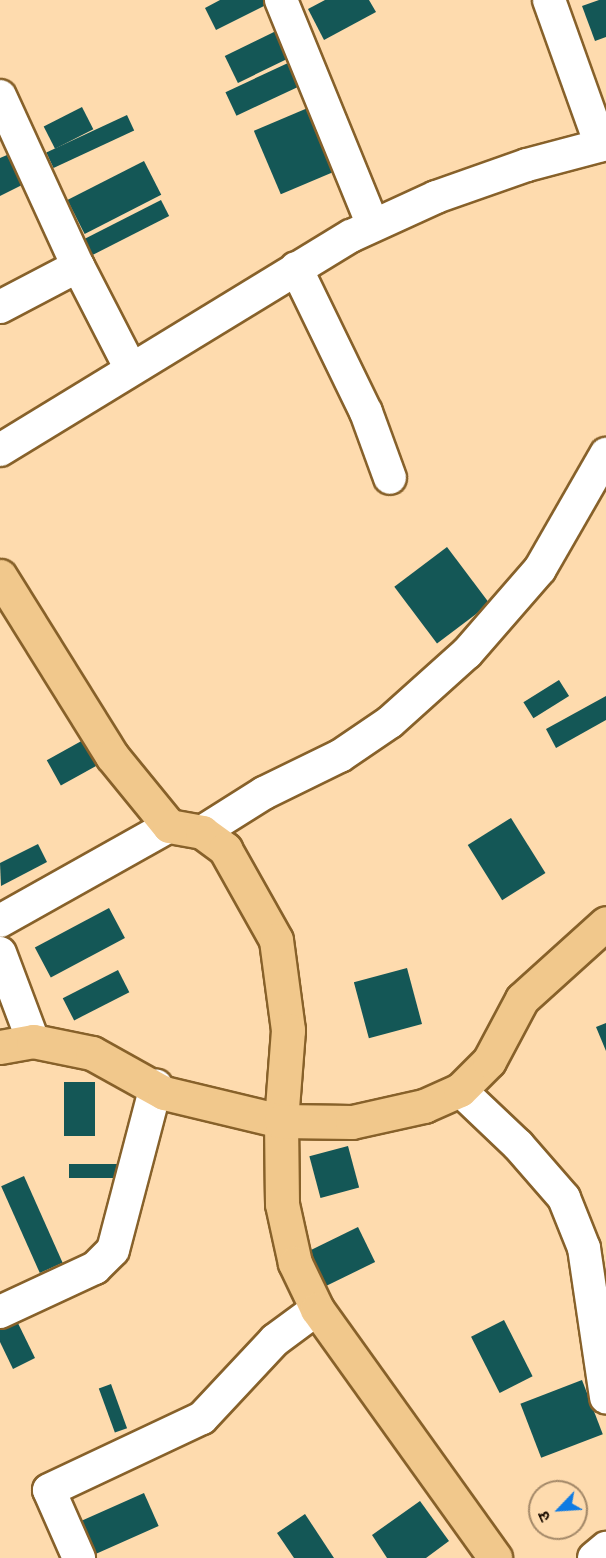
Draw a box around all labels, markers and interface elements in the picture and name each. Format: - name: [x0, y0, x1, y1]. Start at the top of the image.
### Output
- north arrow: [528, 1480, 588, 1540]
- text: उ: [532, 1508, 555, 1526]

